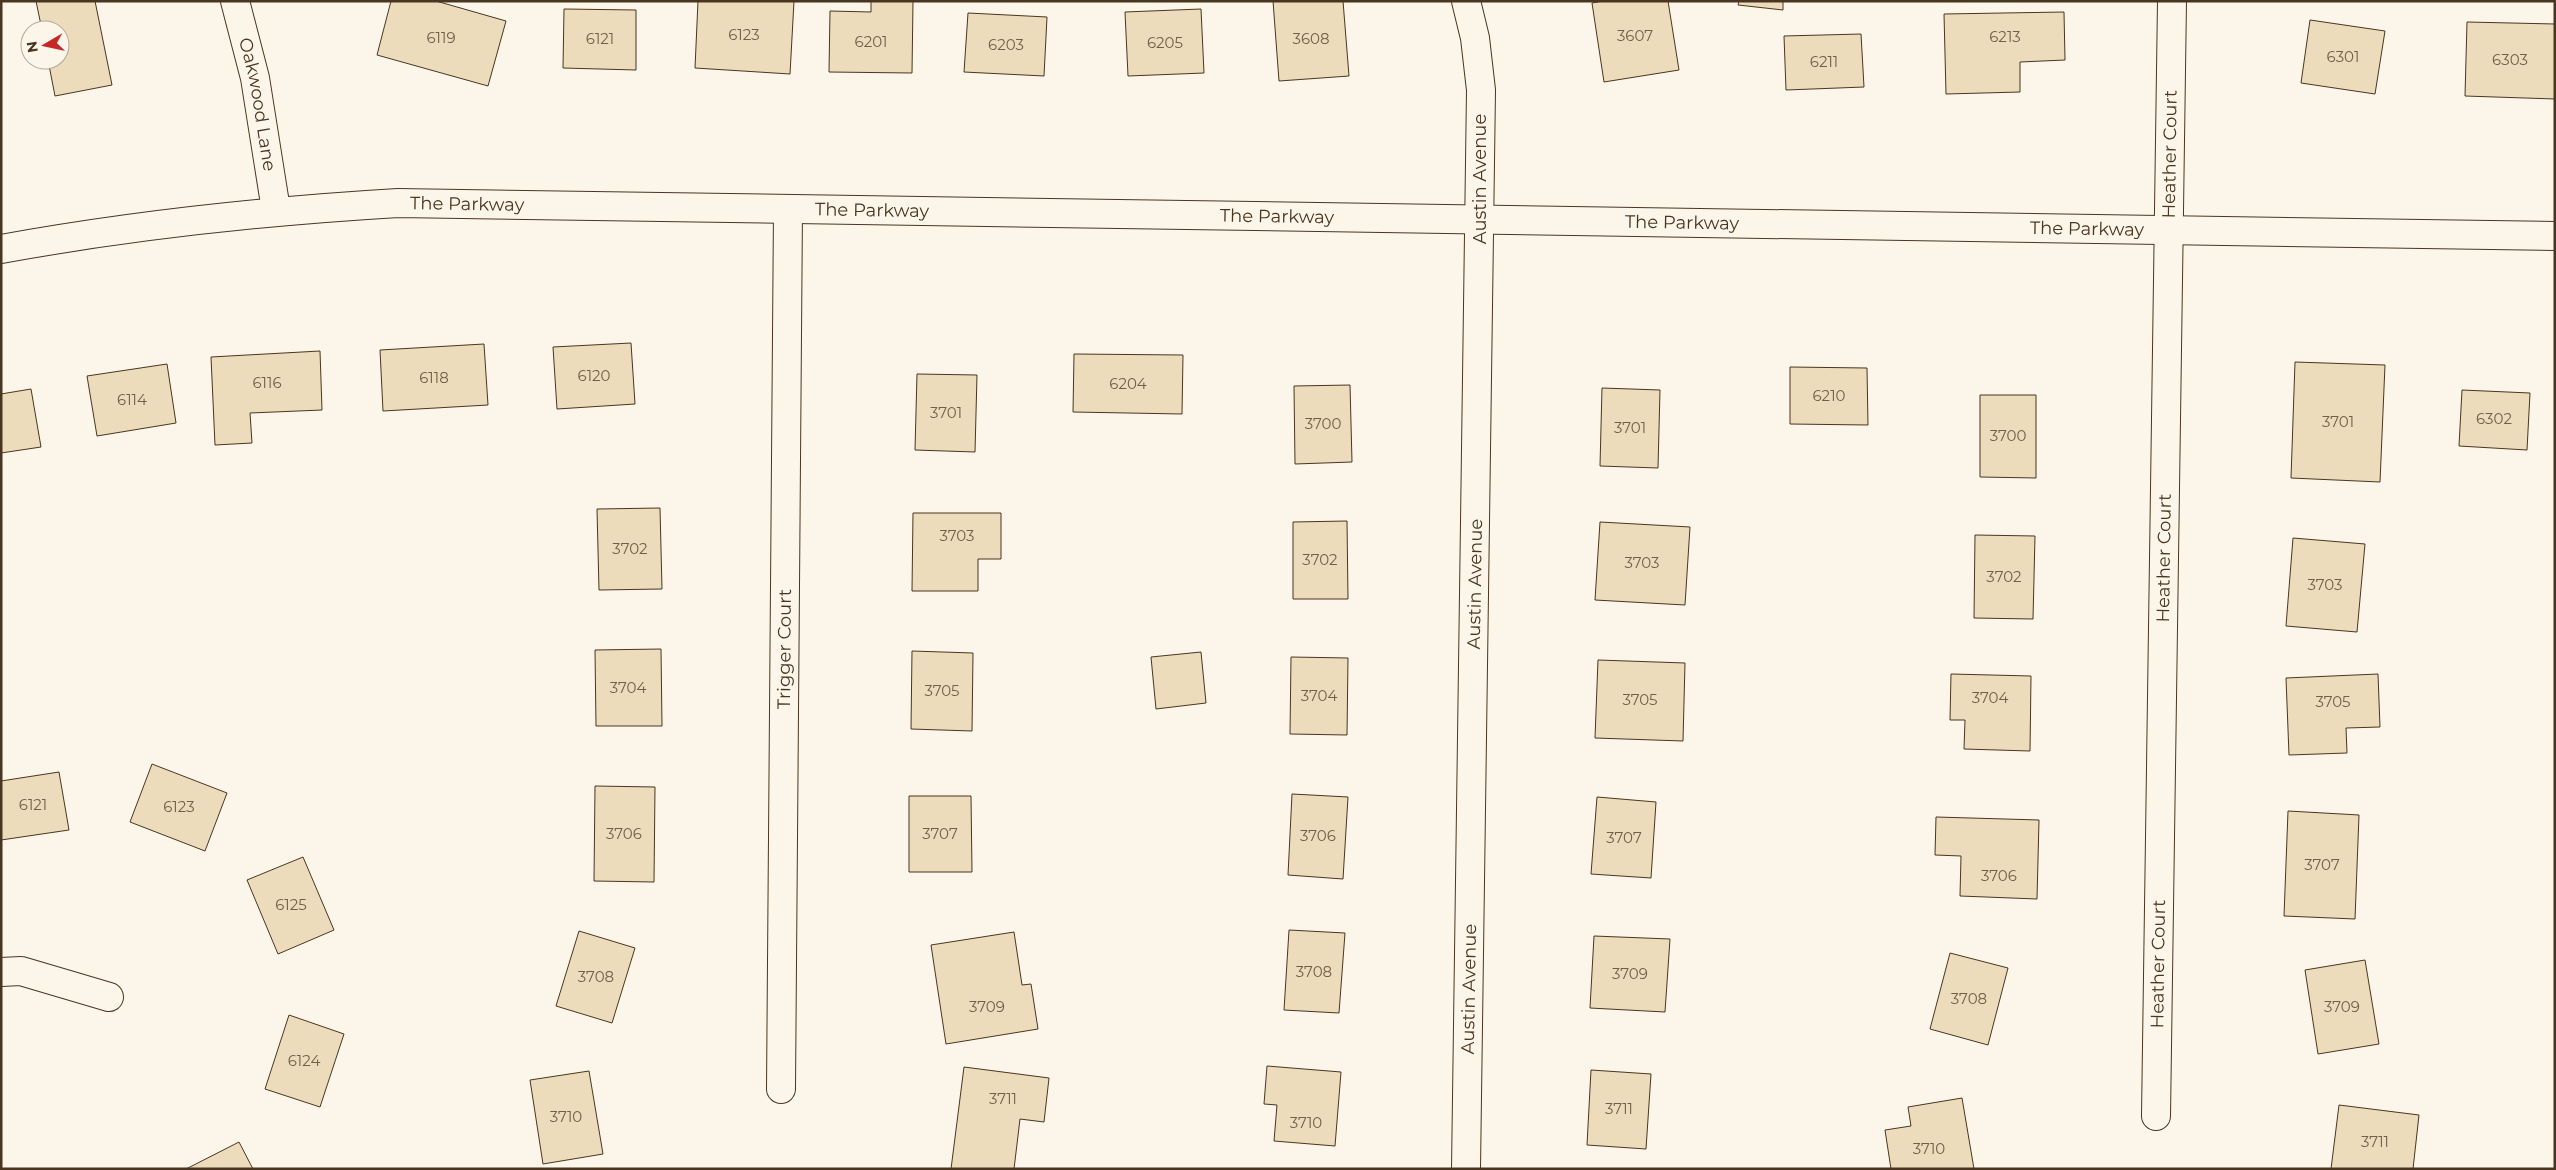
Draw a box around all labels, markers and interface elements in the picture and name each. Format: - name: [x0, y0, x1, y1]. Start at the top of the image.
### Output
- north arrow: [20, 20, 70, 70]
- house number: 6123: [728, 25, 760, 44]
- house number: 3607: [1617, 26, 1653, 45]
- house number: 6213: [1989, 27, 2021, 46]
- house number: 6119: [426, 28, 456, 47]
- house number: 6121: [586, 29, 614, 48]
- house number: 3608: [1292, 29, 1330, 48]
- house number: 6201: [855, 32, 887, 51]
- house number: 6205: [1147, 33, 1183, 52]
- street label: Oakwood Lane: [234, 35, 281, 173]
- house number: 6203: [988, 35, 1024, 54]
- text: N: [22, 40, 42, 54]
- house number: 6301: [2327, 47, 2359, 66]
- house number: 6303: [2492, 50, 2528, 69]
- house number: 6211: [1810, 52, 1838, 71]
- street label: Heather Court: [2158, 90, 2182, 219]
- street label: Austin Avenue: [1469, 114, 1491, 244]
- street label: The Parkway: [410, 192, 525, 216]
- street label: The Parkway: [815, 198, 930, 222]
- street label: The Parkway: [1220, 205, 1335, 228]
- street label: The Parkway: [1625, 211, 1740, 235]
- street label: The Parkway: [2030, 217, 2144, 241]
- house number: 6120: [578, 366, 611, 385]
- house number: 6118: [419, 368, 449, 387]
- house number: 6116: [252, 373, 282, 392]
- house number: 6204: [1109, 374, 1147, 393]
- house number: 6210: [1812, 386, 1846, 405]
- house number: 6114: [117, 390, 147, 409]
- house number: 3701: [930, 403, 962, 422]
- house number: 6302: [2476, 409, 2512, 428]
- house number: 3701: [2322, 412, 2354, 431]
- house number: 3700: [1305, 414, 1341, 433]
- house number: 3701: [1614, 418, 1646, 437]
- house number: 3700: [1990, 426, 2026, 445]
- street label: Heather Court: [2152, 494, 2176, 623]
- street label: Austin Avenue: [1463, 518, 1487, 649]
- house number: 3703: [939, 526, 975, 545]
- house number: 3702: [612, 539, 648, 558]
- house number: 3702: [1302, 550, 1338, 569]
- house number: 3703: [1624, 553, 1660, 572]
- house number: 3702: [1986, 567, 2022, 586]
- house number: 3703: [2307, 575, 2343, 594]
- street label: Trigger Court: [773, 589, 796, 709]
- house number: 3704: [610, 678, 646, 697]
- house number: 3705: [924, 681, 960, 700]
- house number: 3704: [1301, 686, 1337, 705]
- house number: 3704: [1972, 688, 2008, 707]
- house number: 3705: [1622, 690, 1658, 709]
- house number: 3705: [2315, 692, 2351, 711]
- house number: 6121: [19, 795, 47, 814]
- house number: 6123: [163, 797, 195, 816]
- house number: 3706: [606, 824, 642, 843]
- house number: 3707: [922, 824, 958, 843]
- house number: 3706: [1300, 826, 1336, 845]
- house number: 3707: [1606, 828, 1642, 847]
- house number: 3707: [2304, 855, 2340, 874]
- house number: 3706: [1981, 866, 2017, 885]
- house number: 6125: [275, 895, 307, 914]
- street label: Heather Court: [2146, 899, 2170, 1029]
- street label: Austin Avenue: [1457, 923, 1481, 1054]
- house number: 3708: [1296, 962, 1332, 981]
- house number: 3709: [1612, 964, 1648, 983]
- house number: 3708: [578, 967, 614, 986]
- house number: 3708: [1951, 989, 1987, 1008]
- house number: 3709: [969, 997, 1005, 1016]
- house number: 3709: [2324, 997, 2360, 1016]
- house number: 6124: [288, 1051, 320, 1070]
- house number: 3711: [989, 1089, 1017, 1108]
- house number: 3711: [1605, 1099, 1633, 1118]
- house number: 3710: [550, 1107, 582, 1126]
- house number: 3710: [1290, 1113, 1322, 1132]
- house number: 3711: [2361, 1132, 2389, 1151]
- house number: 3710: [1913, 1139, 1945, 1158]

